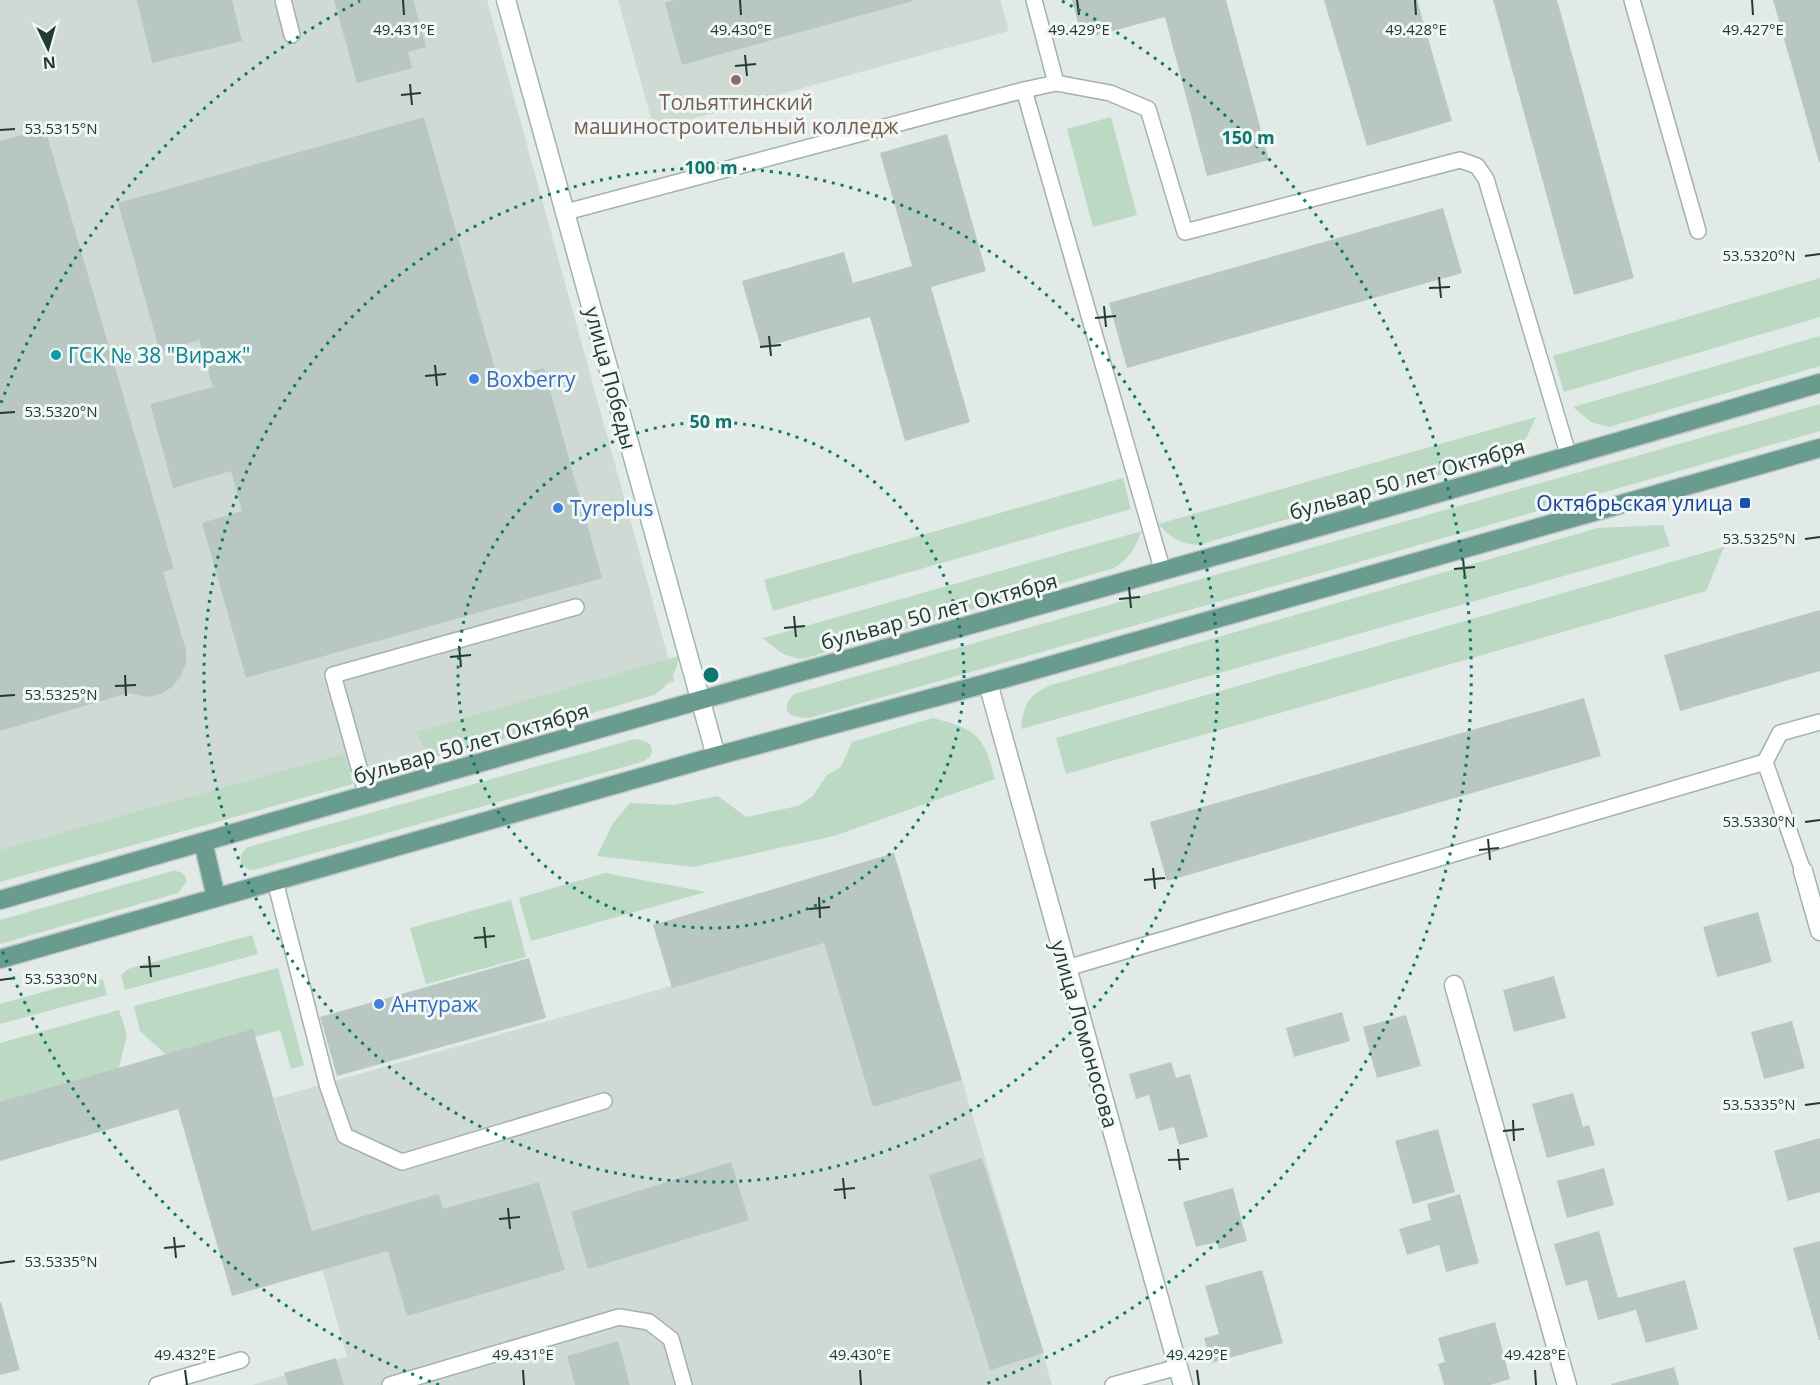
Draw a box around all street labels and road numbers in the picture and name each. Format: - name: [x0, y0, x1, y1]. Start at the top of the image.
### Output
- street label: улица Победы: [579, 304, 643, 452]
- street label: бульвар 50 лет Октября: [1286, 432, 1528, 526]
- street label: бульвар 50 лет Октября: [818, 566, 1060, 656]
- street label: бульвар 50 лет Октября: [350, 696, 592, 790]
- street label: улица Ломоносова: [1045, 937, 1125, 1131]

